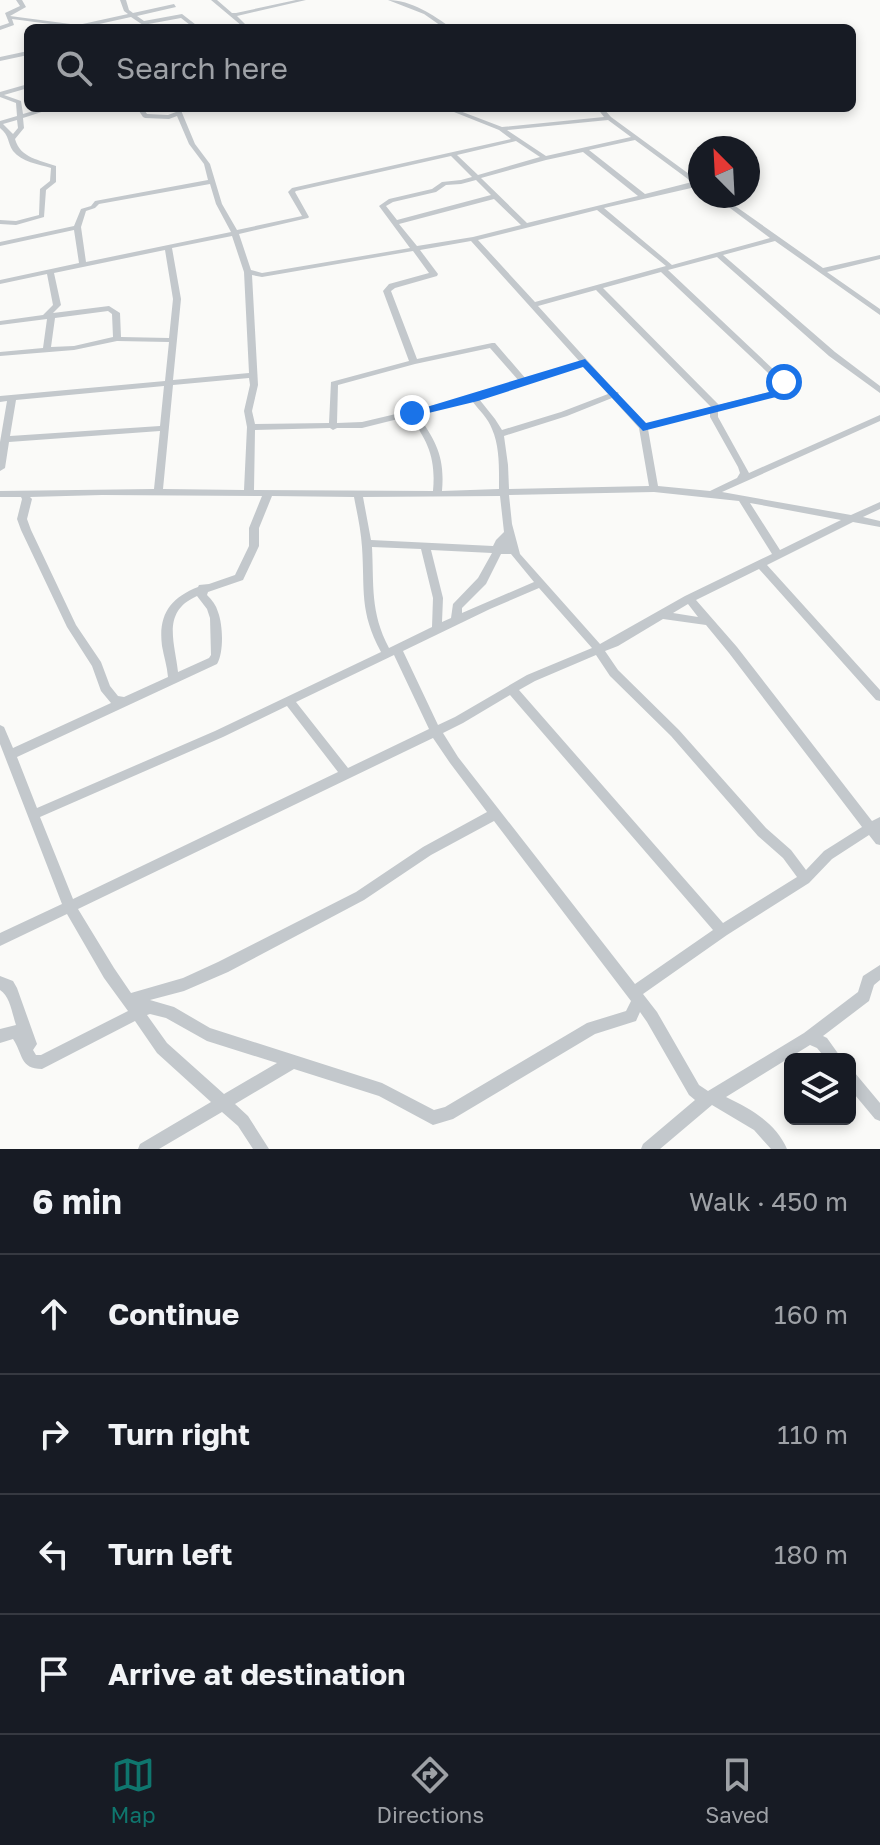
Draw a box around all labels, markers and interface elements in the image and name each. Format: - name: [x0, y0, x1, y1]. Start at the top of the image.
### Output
- search box: [24, 24, 856, 112]
- icon: search: [52, 46, 96, 90]
- text: Search here: [116, 50, 288, 86]
- north arrow: [688, 136, 760, 208]
- route start: [766, 364, 802, 400]
- route end: [394, 395, 430, 431]
- map controls: [784, 1053, 856, 1125]
- button: layers: [784, 1053, 856, 1125]
- text: 6 min: [32, 1181, 122, 1221]
- text: Walk · 450 m: [689, 1186, 848, 1217]
- icon: ahead: [32, 1292, 76, 1336]
- text: Continue: [108, 1296, 239, 1332]
- text: 160 m: [774, 1299, 848, 1330]
- icon: right: [32, 1412, 76, 1456]
- text: Turn right: [108, 1416, 250, 1452]
- text: 110 m: [777, 1419, 848, 1450]
- icon: left: [32, 1532, 76, 1576]
- text: Turn left: [108, 1536, 233, 1572]
- text: 180 m: [774, 1539, 848, 1570]
- icon: arrive: [32, 1652, 76, 1696]
- text: Arrive at destination: [108, 1656, 405, 1692]
- tab: Map: [111, 1753, 155, 1828]
- tab: Directions: [377, 1753, 484, 1828]
- tab: Saved: [705, 1753, 769, 1828]

